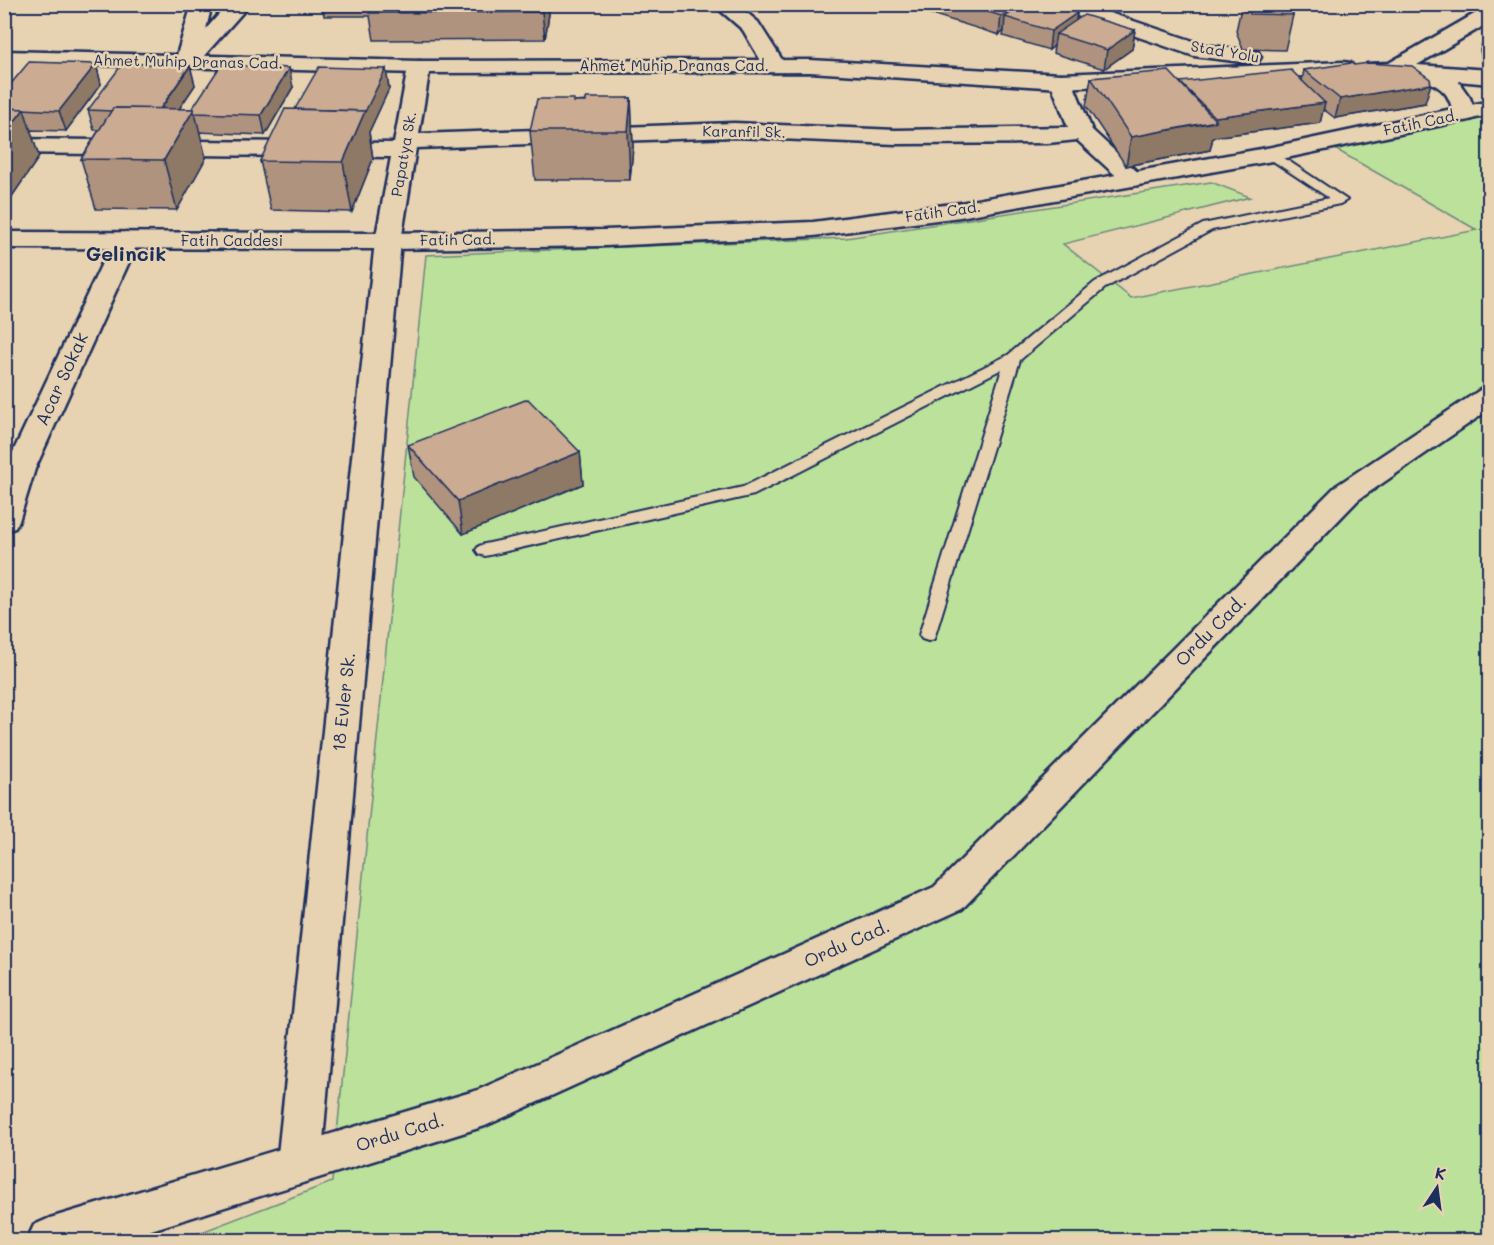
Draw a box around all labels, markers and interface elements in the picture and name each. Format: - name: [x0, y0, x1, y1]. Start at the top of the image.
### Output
- street label: Stad Yolu: [1189, 35, 1261, 67]
- street label: Ahmet Muhip Dranas Cad.: [93, 49, 283, 73]
- street label: Ahmet Muhip Dranas Cad.: [579, 55, 769, 75]
- street label: Fatih Cad.: [1381, 104, 1460, 140]
- street label: Papatya Sk.: [386, 109, 420, 198]
- street label: Karanfil Sk.: [702, 120, 786, 142]
- street label: Fatih Cad.: [904, 196, 982, 226]
- street label: Fatih Cad.: [420, 228, 496, 250]
- street label: Fatih Caddesi: [181, 230, 283, 250]
- district label: Gelincik: [86, 240, 166, 266]
- street label: Acar Sokak: [29, 328, 93, 429]
- street label: Ordu Cad.: [1170, 590, 1251, 671]
- street label: 18 Evler Sk.: [326, 651, 360, 753]
- street label: Ordu Cad.: [800, 914, 893, 973]
- street label: Ordu Cad.: [353, 1107, 447, 1157]
- north arrow: [1407, 1158, 1467, 1218]
- text: K: [1433, 1161, 1448, 1184]

